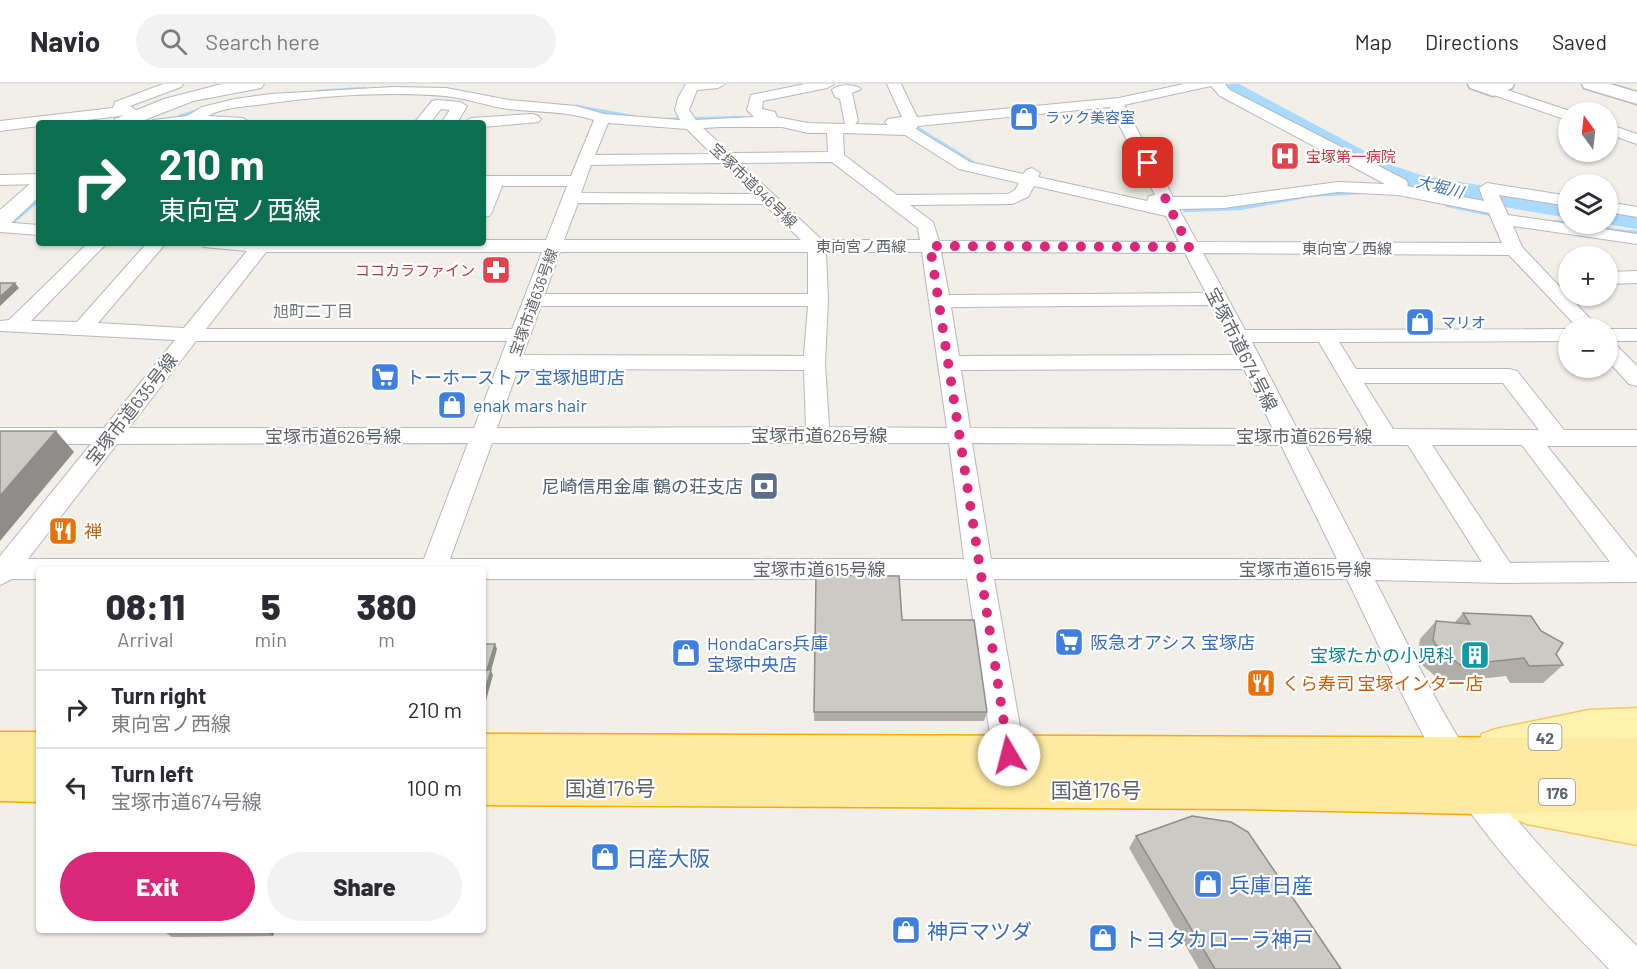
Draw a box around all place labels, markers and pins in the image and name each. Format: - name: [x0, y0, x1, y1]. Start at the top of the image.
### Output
- shop icon: ラック美容室: [1008, 101, 1040, 133]
- place label: ラック美容室: [1045, 108, 1135, 126]
- pin: [1122, 137, 1173, 188]
- hospital icon: 宝塚第一病院: [1269, 140, 1301, 172]
- place label: 宝塚第一病院: [1306, 147, 1396, 165]
- pharmacy icon: ココカラファイン: [480, 254, 512, 286]
- place label: ココカラファイン: [355, 261, 475, 279]
- shop icon: マリオ: [1404, 306, 1436, 338]
- place label: マリオ: [1441, 313, 1486, 331]
- supermarket icon: トーホーストア 宝塚旭町店: [369, 361, 401, 393]
- place label: トーホーストア 宝塚旭町店: [406, 366, 625, 388]
- shop icon: enak mars hair: [436, 389, 468, 421]
- place label: enak mars hair: [473, 394, 587, 416]
- bank icon: 尼崎信用金庫 鶴の荘支店: [748, 470, 780, 502]
- place label: 尼崎信用金庫 鶴の荘支店: [541, 475, 743, 497]
- restaurant icon: 禅: [47, 515, 79, 547]
- place label: 禅: [84, 520, 102, 542]
- supermarket icon: 阪急オアシス 宝塚店: [1053, 626, 1085, 658]
- place label: 阪急オアシス 宝塚店: [1090, 631, 1255, 653]
- place label: HondaCars兵庫 宝塚中央店: [707, 632, 828, 675]
- shop icon: HondaCars兵庫 宝塚中央店: [670, 637, 702, 669]
- building icon: 宝塚たかの小児科: [1459, 639, 1491, 671]
- place label: 宝塚たかの小児科: [1310, 644, 1454, 666]
- restaurant icon: くら寿司 宝塚インター店: [1245, 667, 1277, 699]
- place label: くら寿司 宝塚インター店: [1282, 672, 1484, 694]
- shop icon: 日産大阪: [589, 841, 621, 873]
- place label: 日産大阪: [626, 845, 710, 870]
- shop icon: 兵庫日産: [1192, 868, 1224, 900]
- place label: 兵庫日産: [1229, 872, 1313, 897]
- shop icon: 神戸マツダ: [890, 914, 922, 946]
- place label: 神戸マツダ: [927, 918, 1032, 943]
- shop icon: トヨタカローラ神戸: [1087, 922, 1119, 954]
- place label: トヨタカローラ神戸: [1124, 926, 1313, 951]

